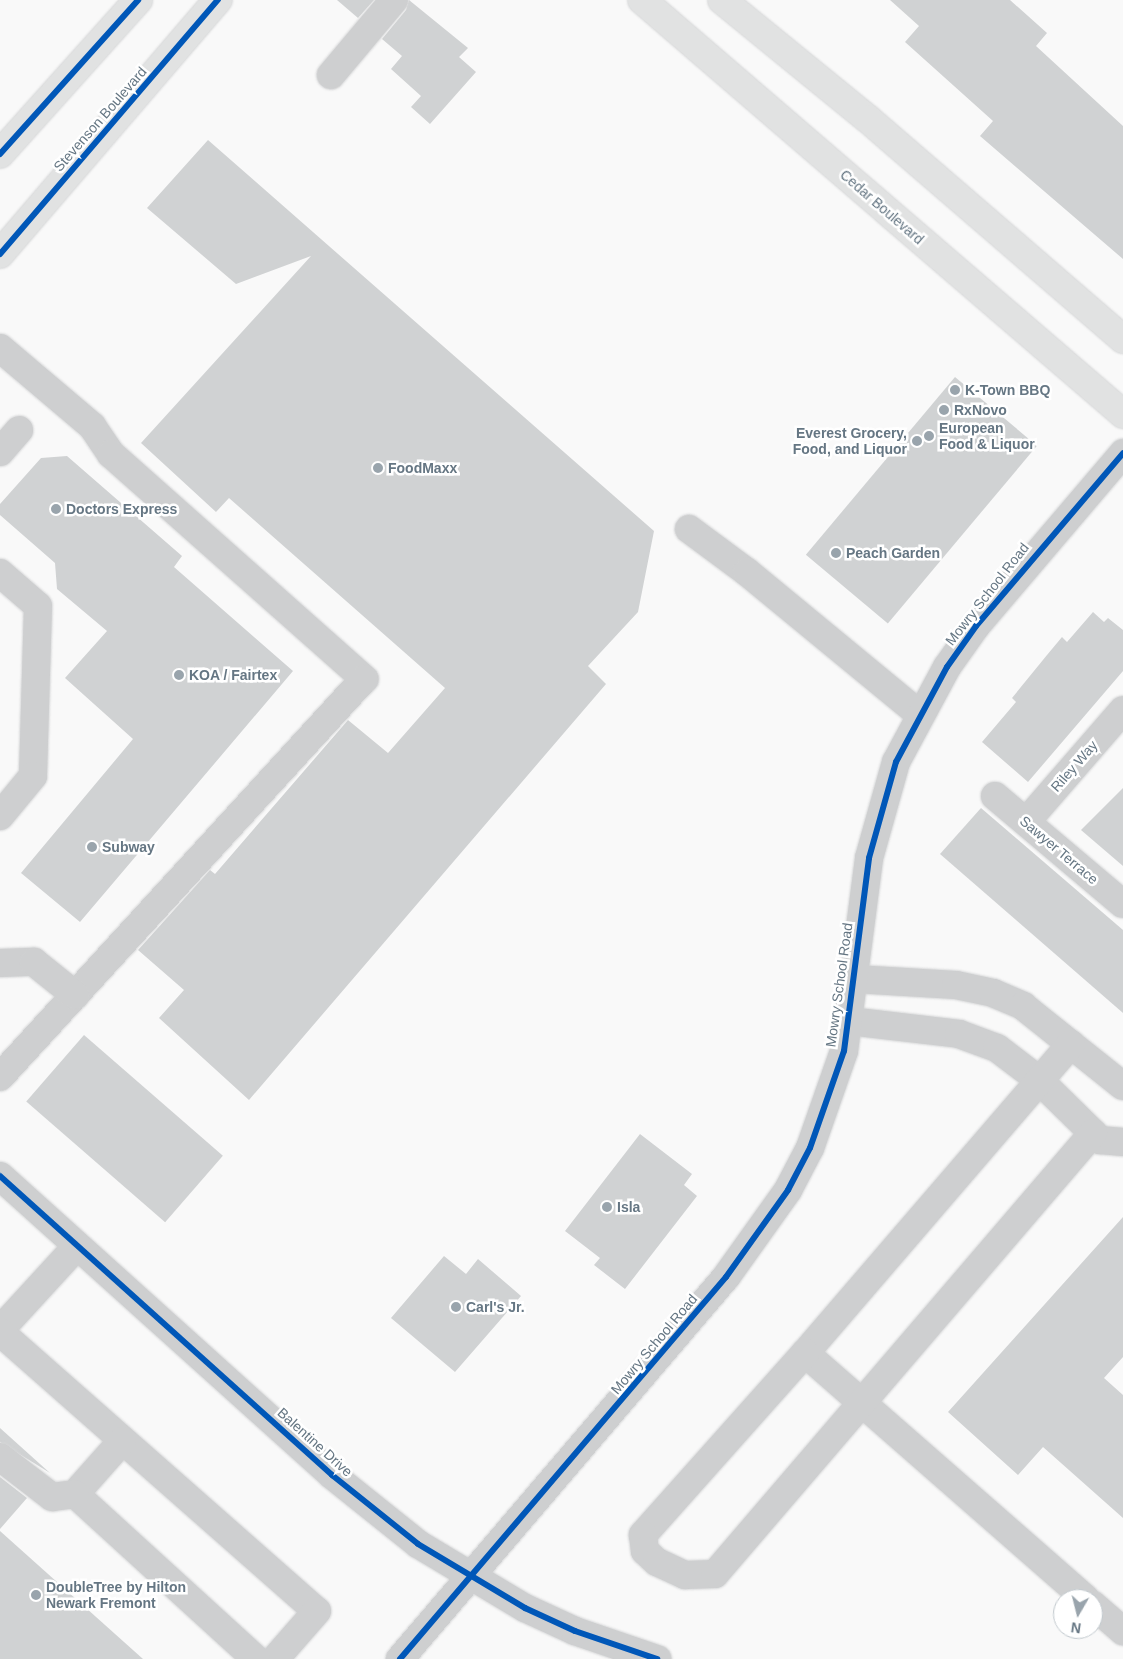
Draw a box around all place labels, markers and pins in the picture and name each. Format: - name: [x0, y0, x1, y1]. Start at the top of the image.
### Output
- place label: K-Town BBQ: [965, 382, 1050, 398]
- marker: K-Town BBQ: [949, 384, 961, 396]
- place label: RxNovo: [954, 402, 1007, 418]
- marker: RxNovo: [938, 404, 950, 416]
- place label: European Food & Liquor: [939, 420, 1035, 452]
- place label: Everest Grocery, Food, and Liquor: [793, 425, 907, 458]
- marker: European Food & Liquor: [923, 430, 935, 442]
- marker: Everest Grocery, Food, and Liquor: [911, 435, 923, 447]
- place label: FoodMaxx: [388, 460, 457, 476]
- marker: FoodMaxx: [372, 462, 384, 474]
- place label: Doctors Express: [66, 501, 177, 517]
- marker: Doctors Express: [50, 503, 62, 515]
- place label: Peach Garden: [846, 545, 940, 561]
- marker: Peach Garden: [830, 547, 842, 559]
- place label: KOA / Fairtex: [189, 667, 278, 683]
- marker: KOA / Fairtex: [173, 669, 185, 681]
- place label: Subway: [102, 839, 155, 855]
- marker: Subway: [86, 841, 98, 853]
- place label: Isla: [617, 1199, 640, 1215]
- marker: Isla: [601, 1201, 613, 1213]
- place label: Carl's Jr.: [466, 1299, 525, 1315]
- marker: Carl's Jr.: [450, 1301, 462, 1313]
- place label: DoubleTree by Hilton Newark Fremont: [46, 1579, 186, 1611]
- marker: DoubleTree by Hilton Newark Fremont: [30, 1589, 42, 1601]

